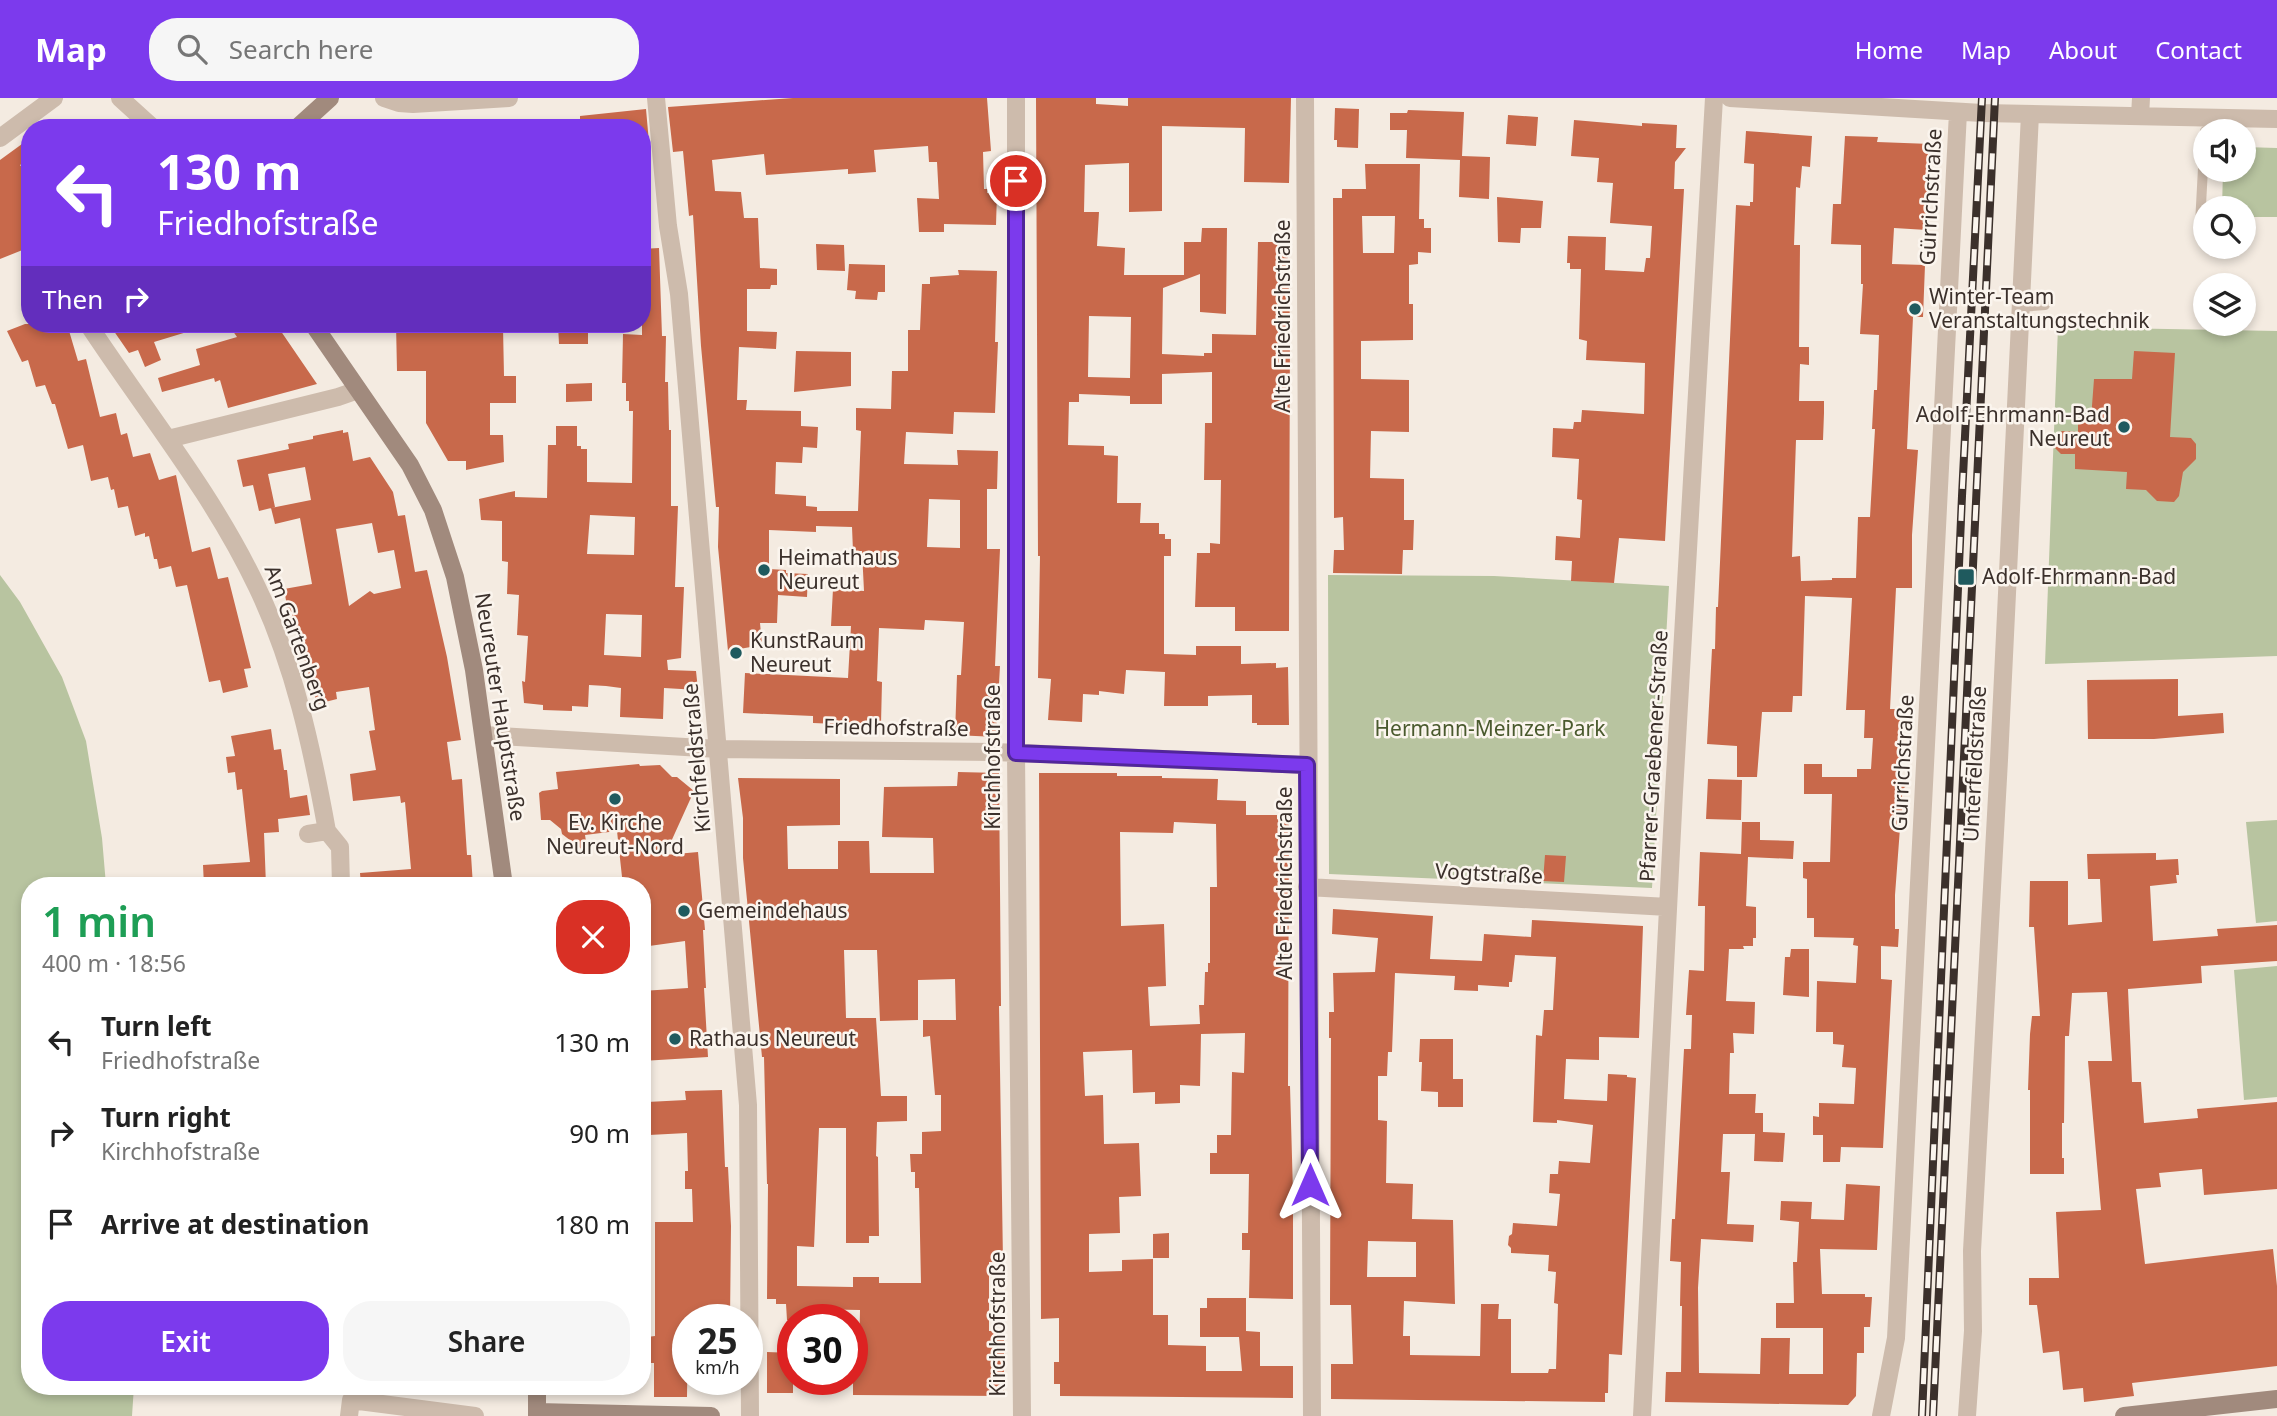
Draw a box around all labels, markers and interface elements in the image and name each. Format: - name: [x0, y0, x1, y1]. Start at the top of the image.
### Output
- search box: [149, 18, 639, 81]
- text: Map: [35, 27, 107, 72]
- icon: search: [173, 30, 211, 68]
- text: Search here: [229, 31, 373, 67]
- text: Home: [1855, 33, 1923, 66]
- text: Map: [1961, 33, 2011, 66]
- text: About: [2049, 33, 2117, 66]
- text: Contact: [2155, 33, 2242, 66]
- map controls: [2193, 119, 2256, 336]
- button: sound: [2193, 119, 2256, 182]
- street label: Gürrichstraße: [1912, 128, 1948, 266]
- text: 130 m: [157, 138, 302, 204]
- icon: left: [42, 147, 133, 238]
- pin: [986, 151, 1046, 211]
- icon: arrive: [997, 162, 1035, 200]
- button: search: [2193, 196, 2256, 259]
- text: Friedhofstraße: [157, 201, 379, 244]
- street label: Alte Friedrichstraße: [1268, 219, 1296, 413]
- button: layers: [2193, 273, 2256, 336]
- icon: right: [117, 280, 155, 318]
- text: Then: [42, 281, 103, 317]
- place label: Winter-Team Veranstaltungstechnik: [1929, 282, 2150, 334]
- marker: Winter-Team Veranstaltungstechnik: [1907, 301, 1923, 317]
- place label: Adolf-Ehrmann-Bad Neureut: [1916, 400, 2110, 452]
- marker: Adolf-Ehrmann-Bad Neureut: [2116, 419, 2132, 435]
- place label: Heimathaus Neureut: [778, 543, 898, 595]
- street label: Am Gartenberg: [259, 561, 337, 714]
- marker: Heimathaus Neureut: [756, 562, 772, 578]
- place label: Adolf-Ehrmann-Bad: [1982, 562, 2176, 590]
- marker: Adolf-Ehrmann-Bad: [1956, 567, 1976, 587]
- street label: Neureuter Hauptstraße: [469, 591, 533, 823]
- place label: KunstRaum Neureut: [750, 626, 864, 678]
- street label: Pfarrer-Graebener-Straße: [1632, 629, 1674, 883]
- marker: KunstRaum Neureut: [728, 645, 744, 661]
- street label: Kirchfeldstraße: [676, 682, 716, 834]
- street label: Kirchhofstraße: [978, 684, 1006, 830]
- street label: Unterfeldstraße: [1956, 685, 1992, 843]
- street label: Gürrichstraße: [1884, 694, 1920, 832]
- street label: Friedhofstraße: [823, 712, 969, 742]
- park label: Hermann-Meinzer-Park: [1374, 714, 1606, 742]
- street label: Alte Friedrichstraße: [1270, 786, 1298, 980]
- marker: Ev. Kirche Neureut-Nord: [607, 791, 623, 807]
- place label: Ev. Kirche Neureut-Nord: [546, 808, 684, 860]
- street label: Vogtstraße: [1434, 856, 1544, 890]
- text: 1 min: [42, 892, 156, 949]
- place label: Gemeindehaus: [698, 896, 848, 924]
- button: close: [556, 900, 630, 974]
- marker: Gemeindehaus: [676, 903, 692, 919]
- text: 400 m · 18:56: [42, 947, 186, 979]
- text: Turn left: [101, 1008, 212, 1044]
- icon: left: [42, 1023, 80, 1061]
- text: 130 m: [554, 1024, 630, 1060]
- place label: Rathaus Neureut: [689, 1024, 857, 1052]
- marker: Rathaus Neureut: [667, 1031, 683, 1047]
- text: Friedhofstraße: [101, 1044, 260, 1076]
- text: Turn right: [101, 1099, 231, 1135]
- icon: right: [42, 1114, 80, 1152]
- text: 90 m: [569, 1115, 630, 1151]
- text: Kirchhofstraße: [101, 1135, 260, 1167]
- position arrow: [1273, 1148, 1347, 1222]
- icon: arrive: [42, 1205, 80, 1243]
- text: Arrive at destination: [101, 1206, 370, 1242]
- text: 180 m: [554, 1206, 630, 1242]
- street label: Kirchhofstraße: [983, 1251, 1011, 1397]
- button: Exit: [42, 1301, 329, 1381]
- button: Share: [343, 1301, 630, 1381]
- speed limit sign: 30: [777, 1304, 868, 1395]
- text: 25: [697, 1317, 738, 1364]
- text: km/h: [695, 1355, 740, 1379]

